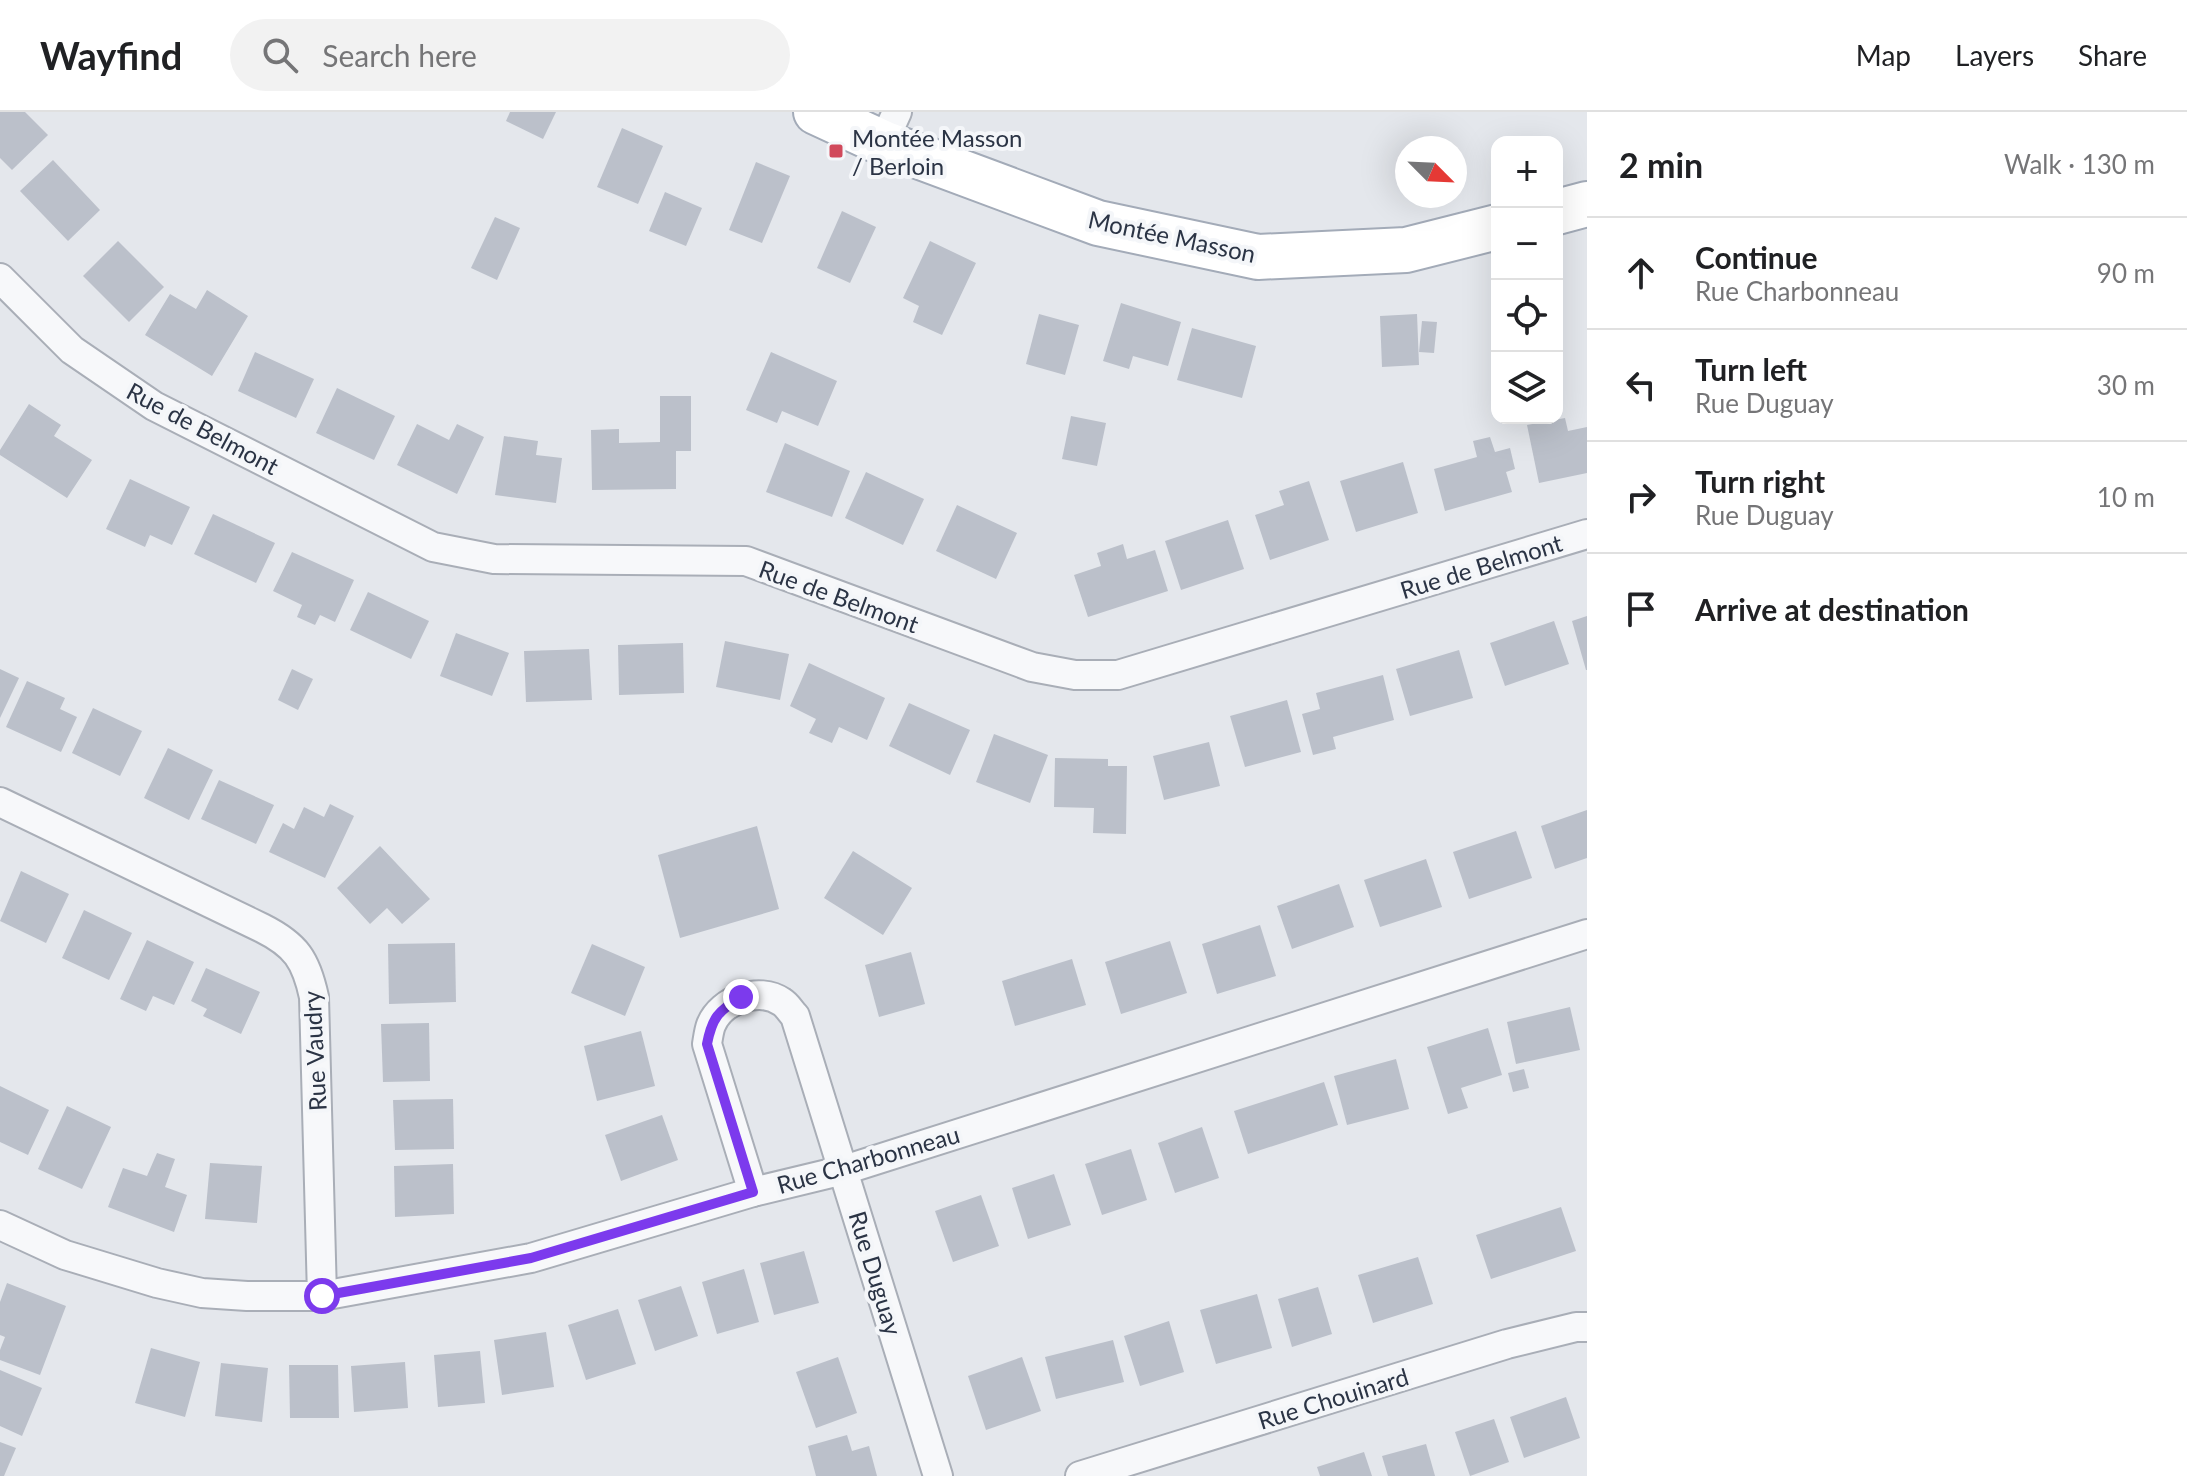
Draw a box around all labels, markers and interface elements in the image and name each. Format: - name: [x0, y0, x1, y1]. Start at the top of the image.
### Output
- search box: [230, 19, 790, 91]
- text: Wayfind: [40, 32, 182, 78]
- icon: search: [258, 33, 302, 77]
- text: Search here: [322, 37, 477, 73]
- text: Map: [1856, 38, 1911, 72]
- text: Layers: [1955, 38, 2034, 72]
- text: Share: [2078, 38, 2147, 72]
- place label: Montée Masson / Berloin: [852, 123, 1022, 180]
- north arrow: [1395, 136, 1467, 208]
- map controls: [1491, 136, 1563, 424]
- button: +: [1491, 136, 1563, 208]
- marker: Montée Masson / Berloin: [827, 142, 845, 160]
- text: 2 min: [1619, 144, 1703, 185]
- text: Walk · 130 m: [2004, 148, 2155, 180]
- street label: Montée Masson: [1086, 204, 1258, 268]
- button: −: [1491, 208, 1563, 280]
- text: Continue: [1695, 239, 1818, 275]
- icon: ahead: [1619, 251, 1663, 295]
- text: 90 m: [2097, 257, 2155, 289]
- text: Rue Charbonneau: [1695, 275, 1899, 307]
- button: locate: [1491, 280, 1563, 352]
- text: Turn left: [1695, 351, 1807, 387]
- button: layers: [1491, 352, 1563, 424]
- icon: left: [1619, 363, 1663, 407]
- text: 30 m: [2097, 369, 2155, 401]
- street label: Rue de Belmont: [122, 376, 284, 480]
- text: Rue Duguay: [1695, 387, 1834, 419]
- text: Turn right: [1695, 463, 1825, 499]
- icon: right: [1619, 475, 1663, 519]
- text: 10 m: [2097, 481, 2155, 513]
- text: Rue Duguay: [1695, 499, 1834, 531]
- street label: Rue de Belmont: [1396, 527, 1566, 604]
- street label: Rue de Belmont: [755, 554, 923, 638]
- icon: arrive: [1619, 587, 1663, 631]
- text: Arrive at destination: [1695, 591, 1969, 627]
- route end: [723, 979, 759, 1015]
- street label: Rue Vaudry: [296, 990, 332, 1112]
- street label: Rue Charbonneau: [773, 1119, 963, 1199]
- street label: Rue Duguay: [843, 1208, 909, 1339]
- route start: [304, 1278, 340, 1314]
- street label: Rue Chouinard: [1254, 1361, 1412, 1435]

